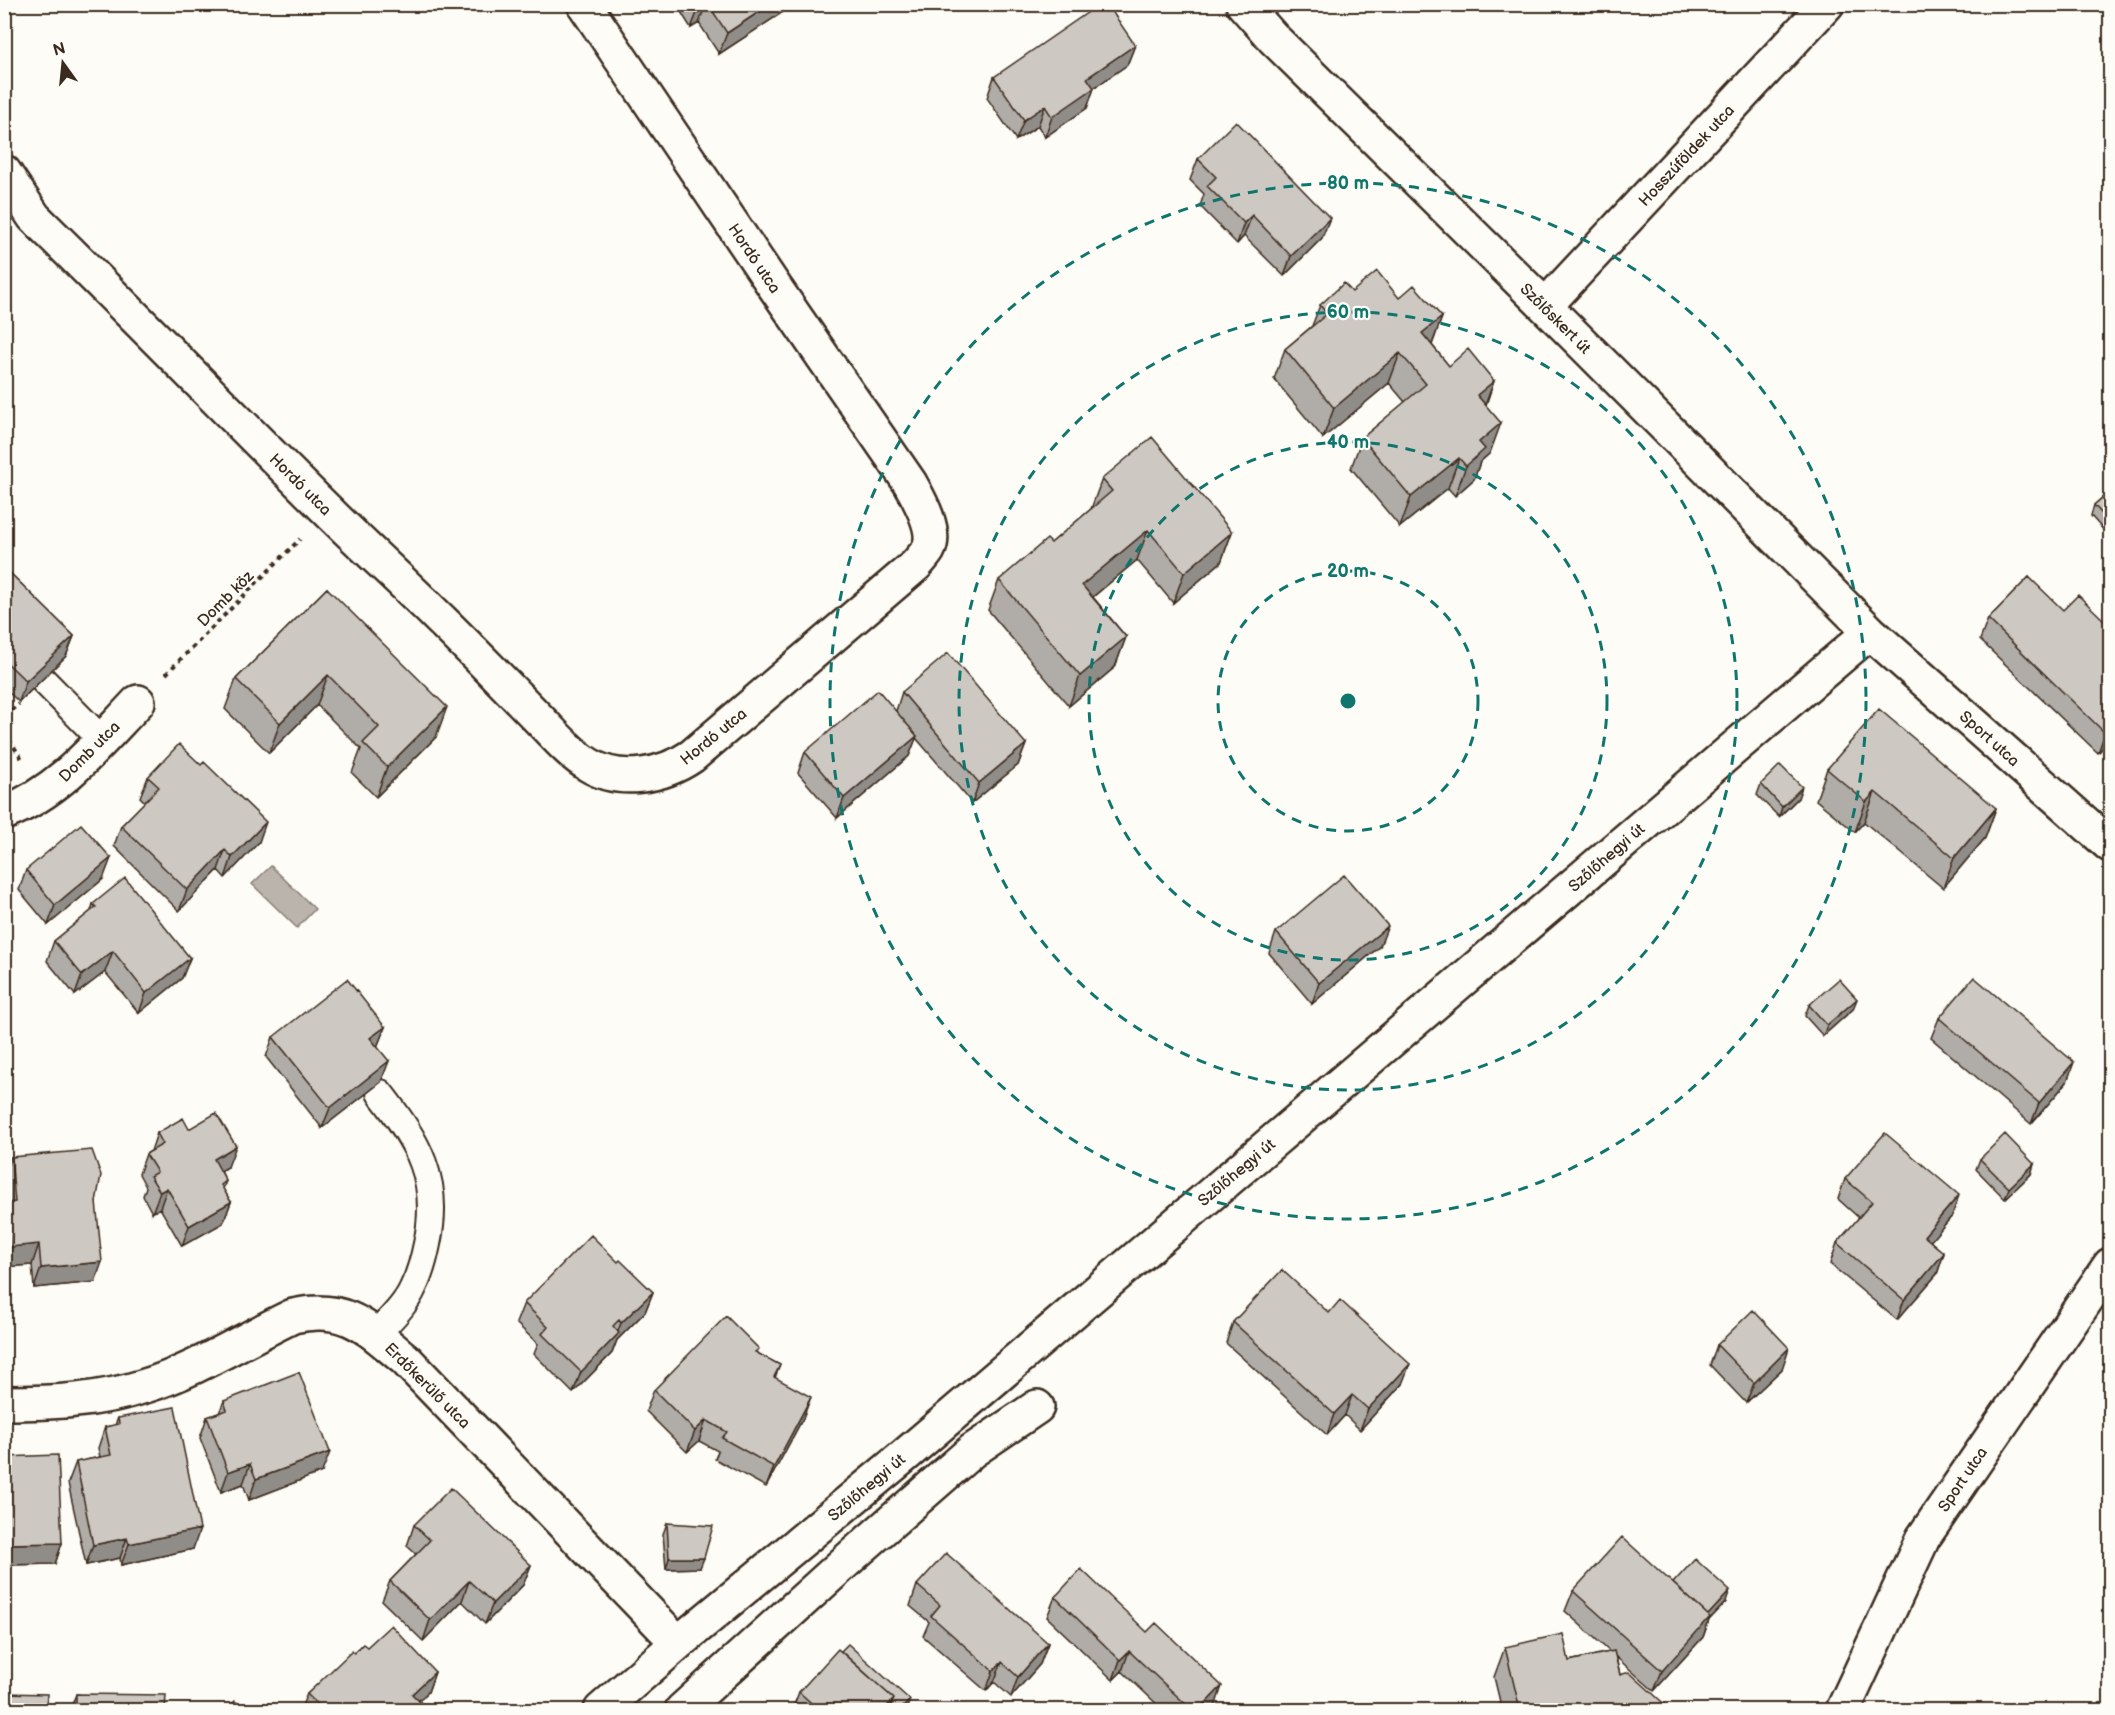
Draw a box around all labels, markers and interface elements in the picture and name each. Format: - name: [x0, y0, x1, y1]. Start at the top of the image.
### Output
- north arrow: [33, 33, 93, 93]
- text: N: [51, 39, 68, 61]
- street label: Hosszúföldek utca: [1635, 101, 1739, 211]
- text: 80 m: [1327, 173, 1369, 194]
- street label: Hordó utca: [724, 220, 784, 297]
- street label: Szőlőskert út: [1516, 280, 1594, 358]
- text: 60 m: [1327, 302, 1369, 323]
- text: 40 m: [1327, 432, 1369, 453]
- street label: Hordó utca: [265, 450, 335, 520]
- text: 20 m: [1327, 561, 1369, 582]
- street label: Domb köz: [194, 567, 258, 631]
- centre of rings: [1338, 691, 1358, 711]
- street label: Hordó utca: [677, 705, 751, 770]
- street label: Sport utca: [1955, 707, 2023, 771]
- street label: Domb utca: [56, 718, 124, 786]
- street label: Szőlőhegyi út: [1565, 820, 1649, 896]
- street label: Szőlőhegyi út: [1195, 1135, 1279, 1211]
- street label: Erdőkerülő utca: [380, 1339, 474, 1433]
- street label: Sport utca: [1935, 1444, 1992, 1516]
- street label: Szőlőhegyi út: [825, 1450, 909, 1526]

